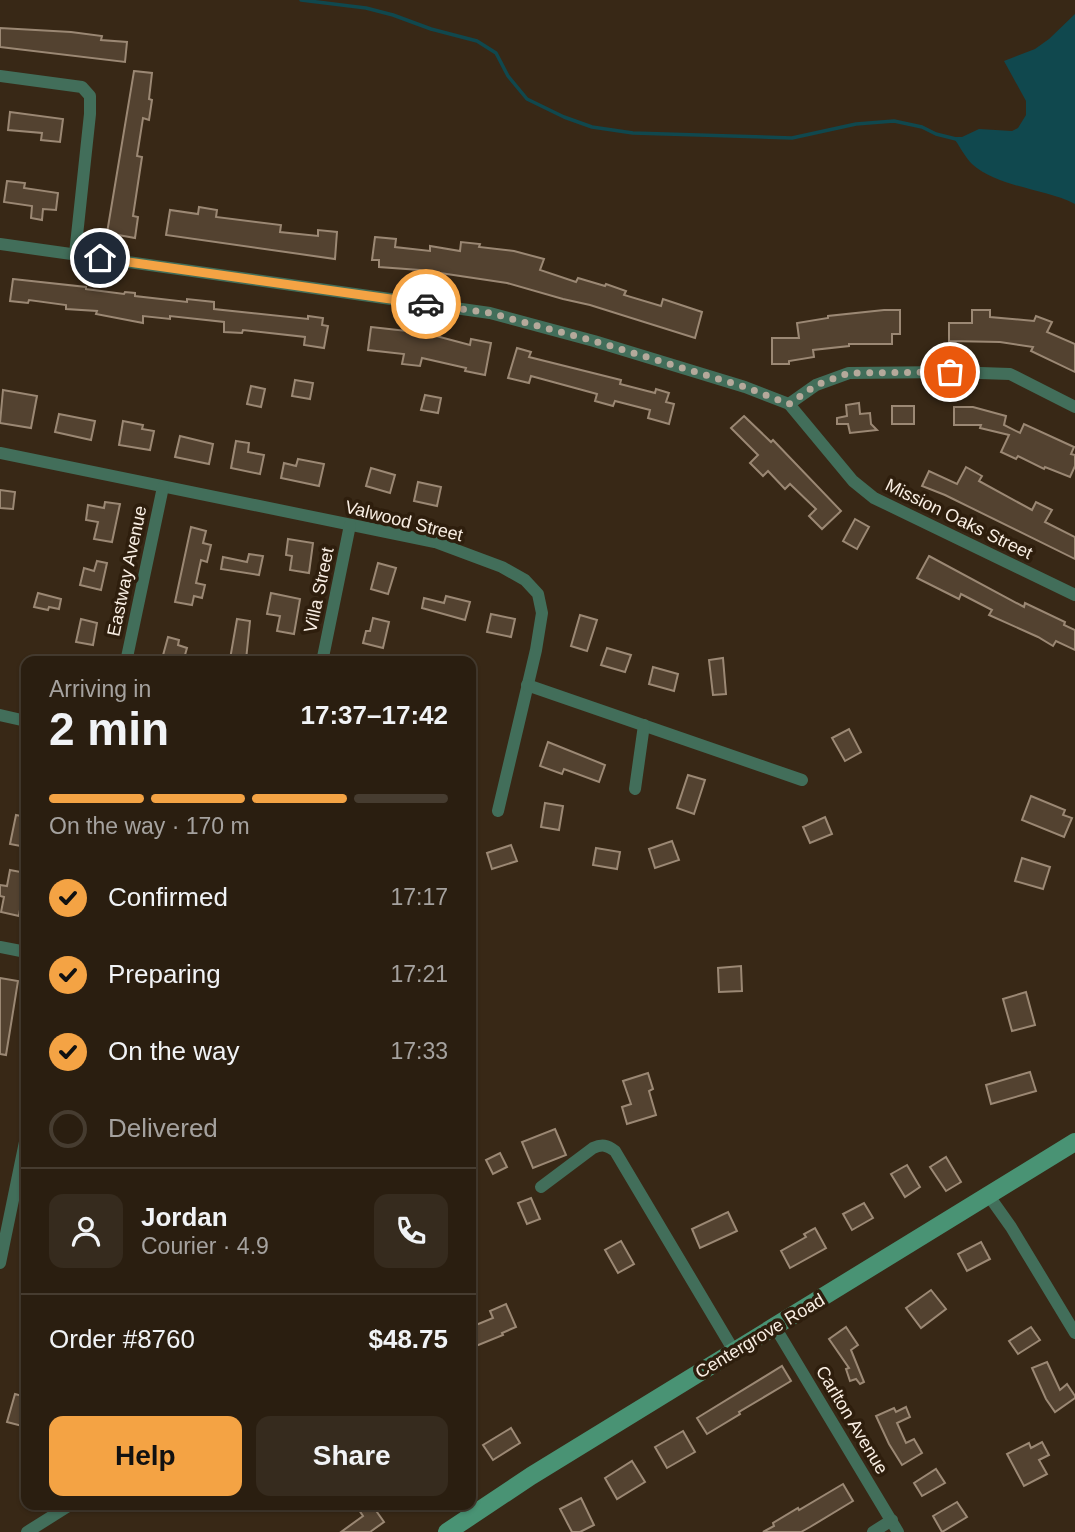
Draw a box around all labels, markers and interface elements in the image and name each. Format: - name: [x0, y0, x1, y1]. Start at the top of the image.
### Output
- pin: [70, 228, 130, 288]
- icon: home: [81, 239, 119, 277]
- courier: [391, 269, 461, 339]
- icon: car: [407, 285, 445, 323]
- pin: [920, 342, 980, 402]
- icon: bag: [931, 353, 969, 391]
- street label: Mission Oaks Street: [882, 475, 1036, 563]
- street label: Valwood Street: [343, 497, 465, 545]
- street label: Eastway Avenue: [103, 504, 151, 638]
- street label: Villa Street: [300, 546, 338, 634]
- text: Arriving in: [49, 676, 151, 702]
- text: 17:37–17:42: [301, 700, 448, 730]
- text: 2 min: [49, 703, 169, 755]
- text: On the way · 170 m: [49, 813, 250, 839]
- icon: check: [49, 879, 87, 917]
- text: Confirmed: [108, 882, 228, 912]
- text: 17:17: [390, 884, 448, 910]
- icon: check: [49, 956, 87, 994]
- text: Preparing: [108, 959, 221, 989]
- text: 17:21: [390, 961, 448, 987]
- icon: check: [49, 1033, 87, 1071]
- text: On the way: [108, 1036, 240, 1066]
- text: 17:33: [390, 1038, 448, 1064]
- text: Delivered: [108, 1113, 218, 1143]
- button: person: [49, 1194, 123, 1268]
- button: phone: [374, 1194, 448, 1268]
- text: Jordan: [141, 1202, 228, 1232]
- text: Courier · 4.9: [141, 1233, 269, 1259]
- street label: Centergrove Road: [692, 1290, 828, 1382]
- text: Order #8760: [49, 1324, 195, 1354]
- text: $48.75: [368, 1324, 448, 1354]
- street label: Carlton Avenue: [812, 1362, 892, 1478]
- button: Help: [49, 1416, 242, 1496]
- button: Share: [256, 1416, 448, 1496]

